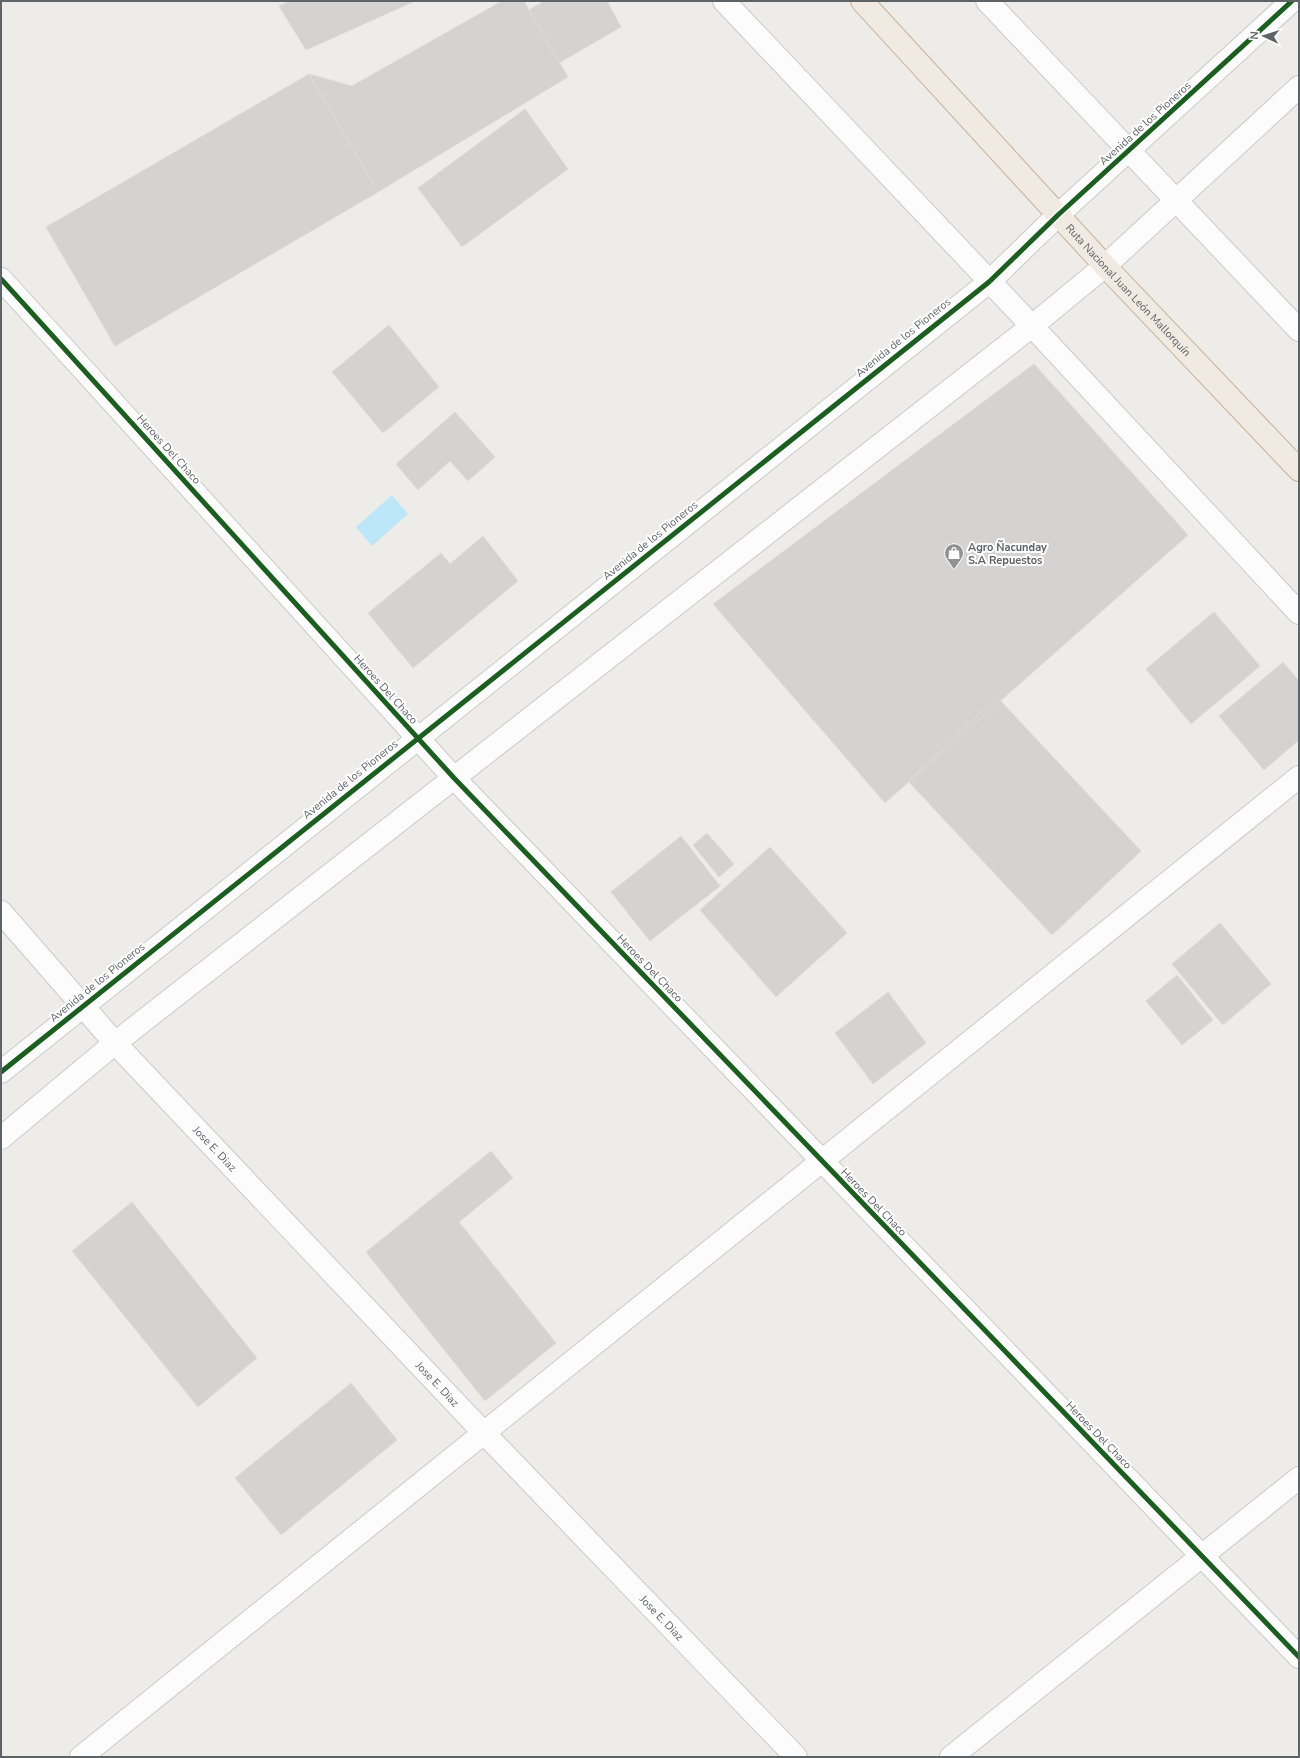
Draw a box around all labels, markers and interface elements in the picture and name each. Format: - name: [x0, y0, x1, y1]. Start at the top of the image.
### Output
- north arrow: [1244, 16, 1284, 56]
- text: N: [1247, 31, 1262, 40]
- street label: Avenida de los Pioneros: [1096, 78, 1194, 169]
- street label: Ruta Nacional Juan León Mallorquín: [1062, 221, 1194, 360]
- street label: Avenida de los Pioneros: [853, 294, 954, 381]
- street label: Heroes Del Chaco: [133, 411, 204, 487]
- street label: Avenida de los Pioneros: [600, 497, 701, 584]
- place label: Agro Ñacunday S.A Repuestos: [968, 540, 1047, 568]
- shop icon: Agro Ñacunday S.A Repuestos: [943, 542, 965, 570]
- street label: Heroes Del Chaco: [350, 651, 421, 727]
- street label: Avenida de los Pioneros: [300, 736, 401, 823]
- street label: Heroes Del Chaco: [613, 931, 686, 1006]
- street label: Avenida de los Pioneros: [47, 939, 148, 1026]
- street label: Jose E. Diaz: [189, 1122, 240, 1175]
- street label: Heroes Del Chaco: [837, 1165, 910, 1240]
- street label: Jose E. Diaz: [411, 1358, 462, 1410]
- street label: Heroes Del Chaco: [1062, 1398, 1135, 1473]
- street label: Jose E. Diaz: [636, 1592, 687, 1644]

